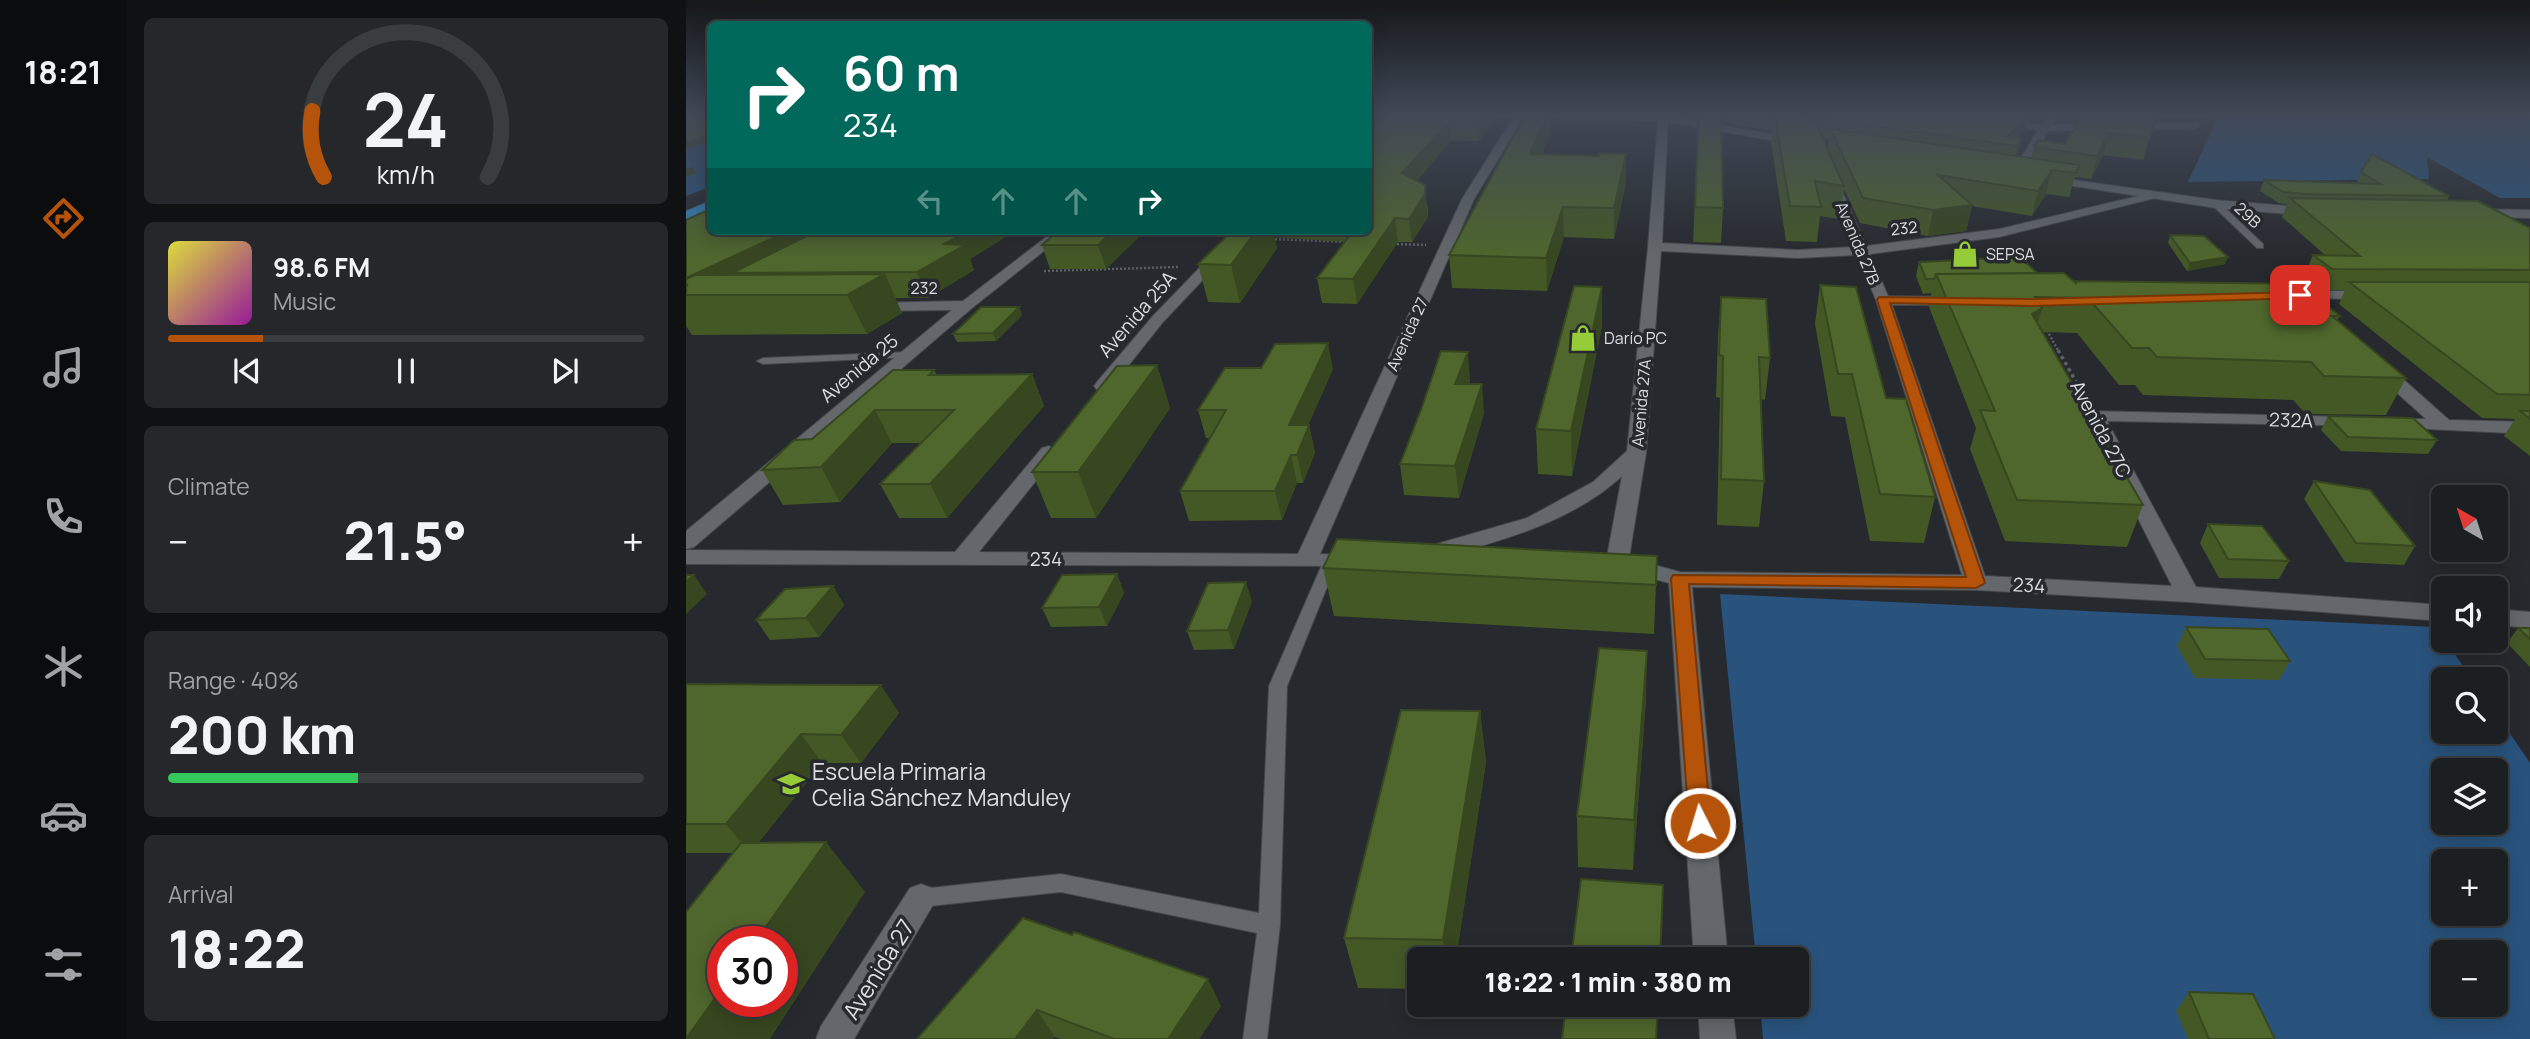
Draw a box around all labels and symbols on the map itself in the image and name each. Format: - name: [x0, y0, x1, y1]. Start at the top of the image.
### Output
- street label: 29B: [2230, 197, 2266, 233]
- street label: Avenida 27B: [1831, 198, 1885, 288]
- street label: 232: [1889, 215, 1919, 241]
- shop icon: SEPSA: [1950, 239, 1980, 269]
- place label: SEPSA: [1986, 243, 2035, 265]
- street label: Avenida 25A: [1092, 265, 1182, 363]
- pin: [2270, 265, 2330, 325]
- street label: 232: [910, 277, 938, 299]
- street label: Avenida 27: [1381, 294, 1433, 374]
- shop icon: Darío PC: [1568, 323, 1598, 353]
- place label: Darío PC: [1604, 327, 1667, 349]
- street label: Avenida 25: [814, 328, 904, 408]
- street label: Avenida 27A: [1626, 358, 1656, 448]
- street label: Avenida 27C: [2064, 376, 2138, 482]
- street label: 232A: [2269, 406, 2313, 434]
- north arrow: [2431, 485, 2508, 562]
- street label: 234: [1030, 546, 1062, 572]
- street label: 234: [2012, 571, 2046, 599]
- place label: Escuela Primaria Celia Sánchez Manduley: [812, 755, 1071, 813]
- school or university icon: Escuela Primaria Celia Sánchez Manduley: [776, 769, 806, 799]
- position arrow: [1663, 786, 1737, 860]
- street label: Avenida 27: [835, 913, 921, 1025]
- speed limit sign: 30: [707, 926, 798, 1017]

